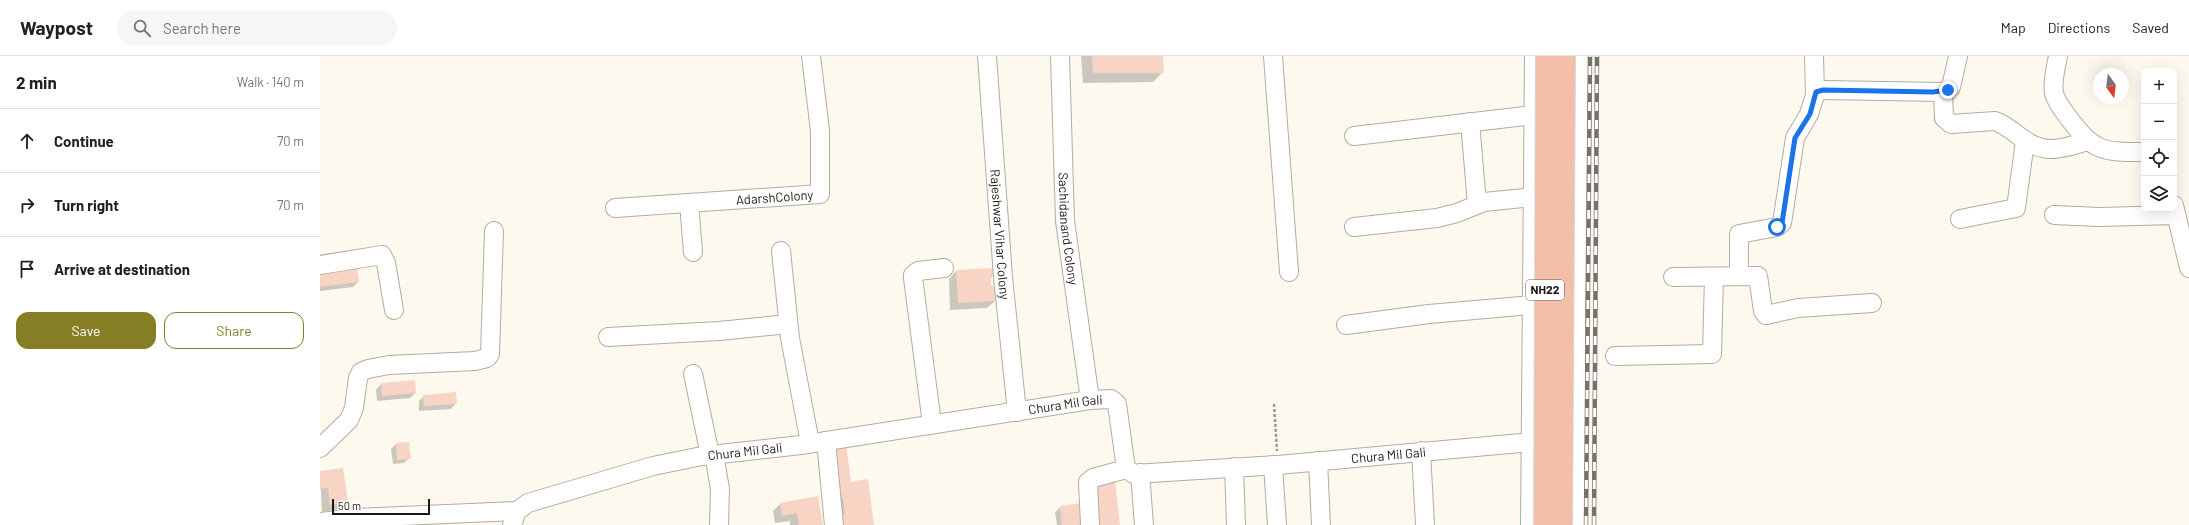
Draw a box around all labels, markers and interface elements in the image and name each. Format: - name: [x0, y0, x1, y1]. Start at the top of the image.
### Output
- search box: [117, 10, 397, 46]
- text: Waypost: [20, 16, 93, 39]
- icon: search: [131, 17, 153, 39]
- text: Search here: [163, 19, 241, 37]
- text: Map: [2001, 19, 2026, 36]
- text: Directions: [2048, 19, 2110, 36]
- text: Saved: [2132, 19, 2169, 36]
- north arrow: [2093, 68, 2129, 104]
- map controls: [2141, 68, 2177, 212]
- button: +: [2141, 68, 2177, 104]
- text: 2 min: [16, 72, 57, 92]
- text: Walk · 140 m: [237, 74, 304, 90]
- route end: [1939, 81, 1957, 99]
- button: −: [2141, 104, 2177, 140]
- icon: ahead: [16, 130, 38, 152]
- text: Continue: [54, 132, 114, 150]
- text: 70 m: [277, 133, 304, 149]
- button: locate: [2141, 140, 2177, 176]
- street label: Rajeshwar Vihar Colony: [987, 169, 1013, 301]
- street label: Sachidanand Colony: [1056, 172, 1082, 286]
- button: layers: [2141, 176, 2177, 212]
- street label: AdarshColony: [735, 186, 814, 208]
- icon: right: [16, 194, 38, 216]
- text: Turn right: [54, 196, 119, 214]
- text: 70 m: [277, 197, 304, 213]
- route start: [1768, 218, 1786, 236]
- icon: arrive: [16, 258, 38, 280]
- text: Arrive at destination: [54, 260, 190, 278]
- road number: NH22: [1526, 280, 1564, 300]
- button: Save: [16, 312, 156, 349]
- button: Share: [164, 312, 304, 349]
- street label: Chura Mil Gali: [1027, 391, 1103, 418]
- street label: Chura Mil Gali: [707, 439, 783, 463]
- street label: Chura Mil Gali: [1350, 444, 1427, 466]
- scale bar: [332, 497, 430, 516]
- text: 50 m: [338, 499, 361, 512]

